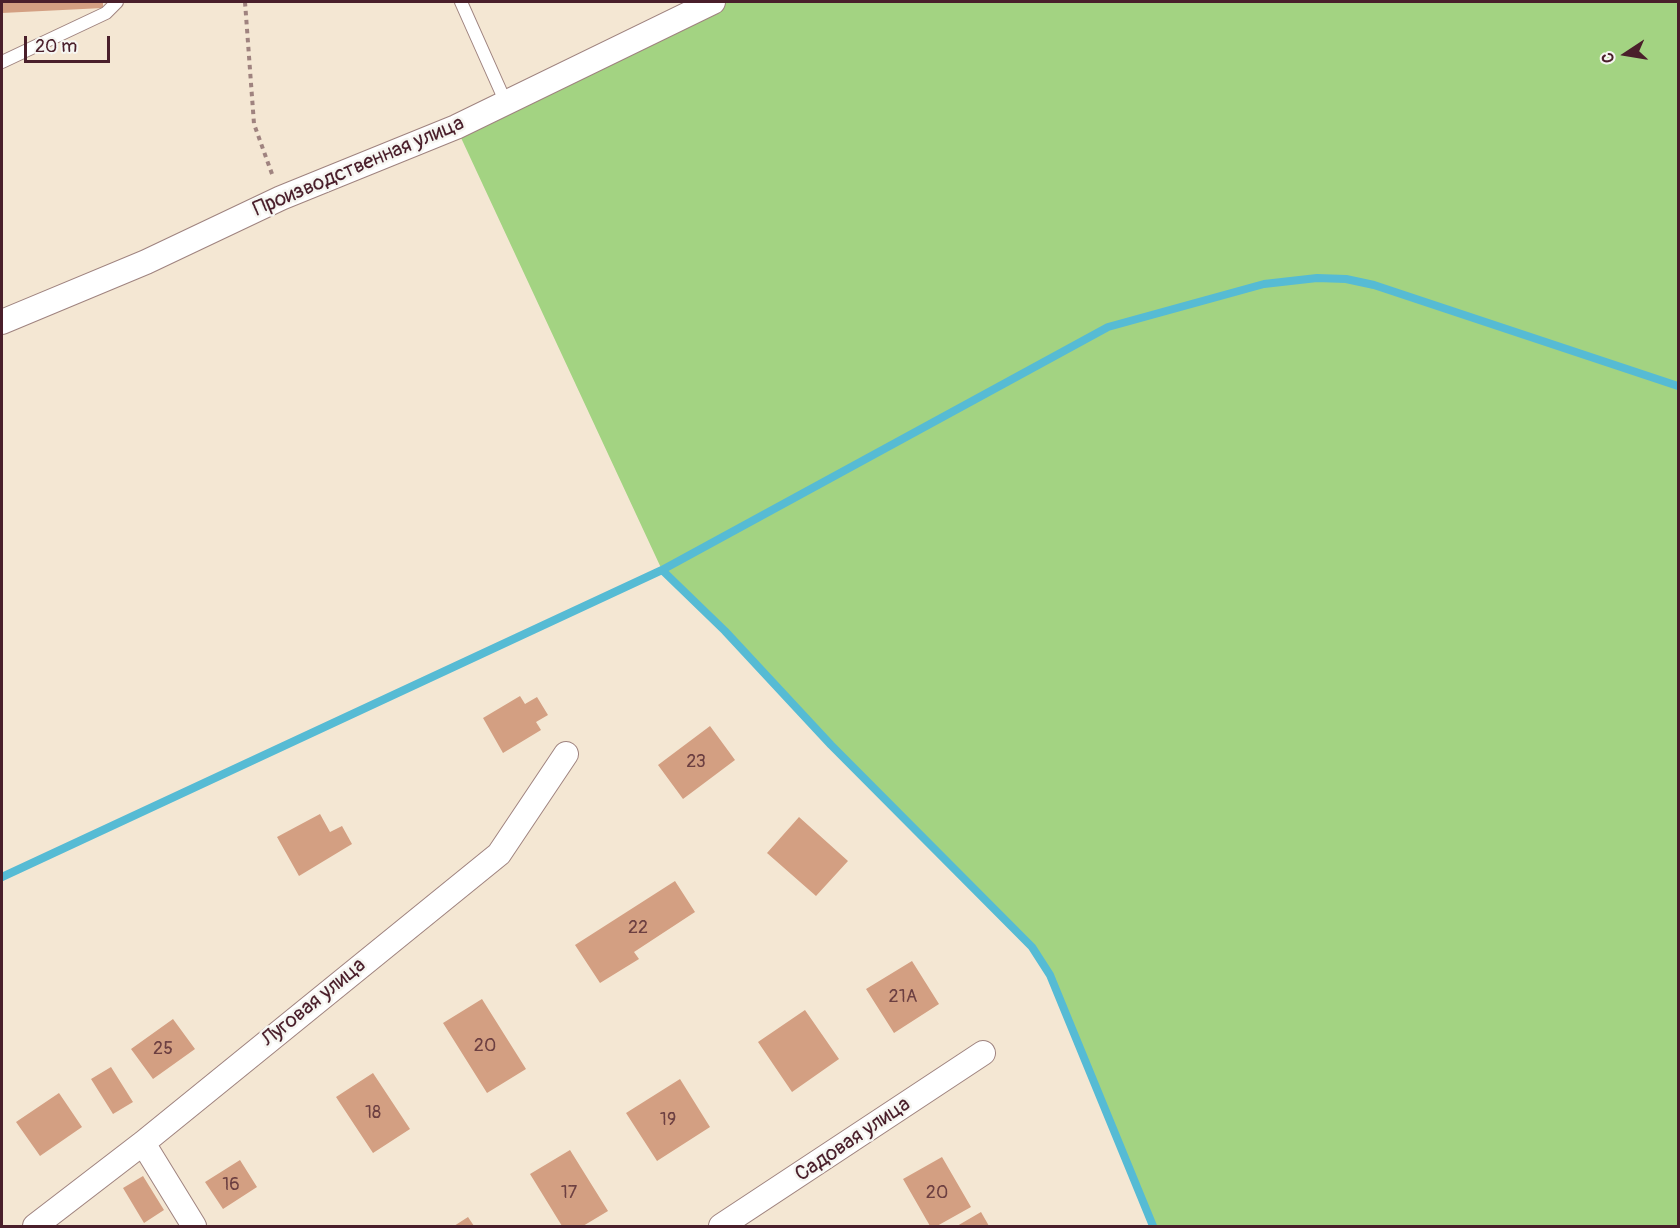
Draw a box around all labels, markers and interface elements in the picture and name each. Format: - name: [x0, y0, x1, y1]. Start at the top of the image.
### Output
- scale bar: [27, 24, 112, 62]
- north arrow: [1596, 24, 1656, 84]
- text: 20 m: [35, 35, 77, 58]
- text: С: [1598, 51, 1619, 65]
- street label: Производственная улица: [250, 111, 468, 223]
- house number: 23: [686, 751, 706, 773]
- house number: 22: [628, 917, 648, 939]
- street label: Луговая улица: [257, 953, 371, 1053]
- house number: 21А: [889, 986, 917, 1008]
- house number: 20: [474, 1035, 496, 1057]
- house number: 25: [153, 1038, 173, 1060]
- street label: Садовая улица: [791, 1092, 915, 1188]
- house number: 18: [365, 1102, 381, 1124]
- house number: 19: [660, 1109, 676, 1131]
- house number: 16: [222, 1174, 240, 1196]
- house number: 17: [561, 1182, 577, 1204]
- house number: 20: [926, 1182, 948, 1204]

